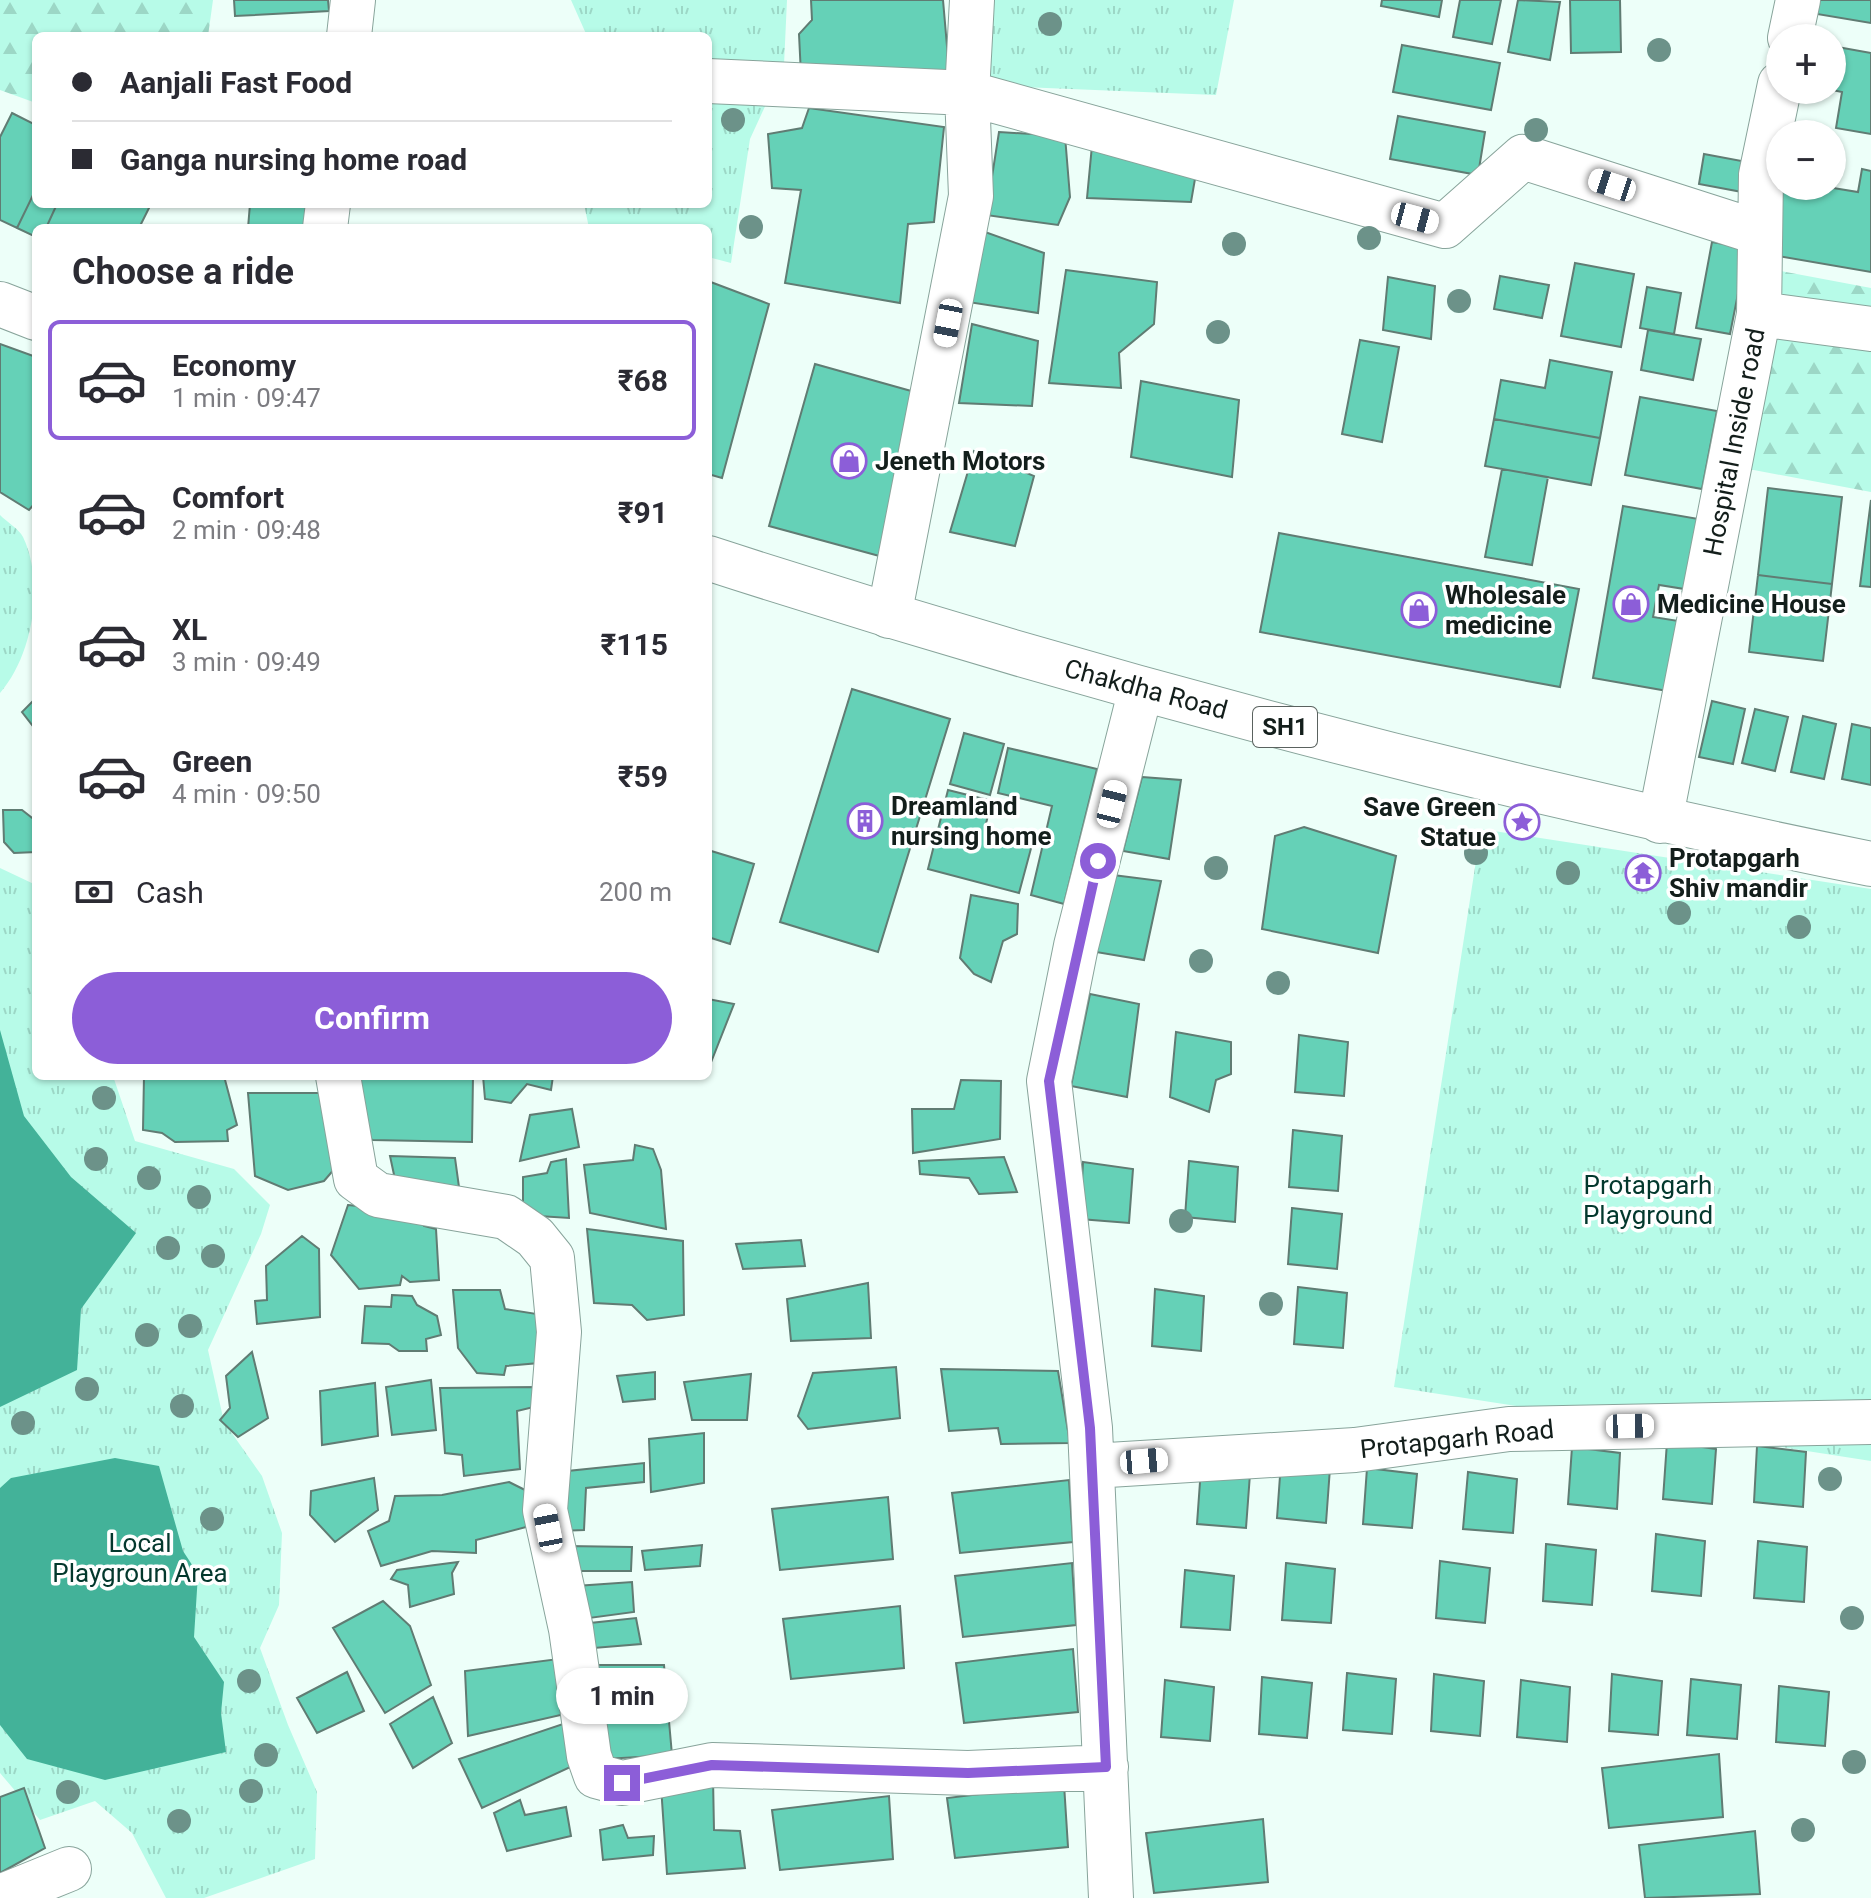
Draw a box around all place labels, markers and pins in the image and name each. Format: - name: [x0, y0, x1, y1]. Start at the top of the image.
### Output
- shop icon: Jeneth Motors: [830, 442, 868, 480]
- place label: Jeneth Motors: [875, 446, 1045, 476]
- place label: Wholesale medicine: [1445, 580, 1566, 640]
- shop icon: Medicine House: [1612, 585, 1650, 623]
- place label: Medicine House: [1657, 589, 1846, 619]
- shop icon: Wholesale medicine: [1400, 591, 1438, 629]
- place label: Dreamland nursing home: [891, 791, 1052, 851]
- place label: Save Green Statue: [1363, 792, 1496, 852]
- building icon: Dreamland nursing home: [846, 802, 884, 840]
- place icon: Save Green Statue: [1503, 803, 1541, 841]
- place label: Protapgarh Shiv mandir: [1669, 843, 1809, 903]
- temple icon: Protapgarh Shiv mandir: [1624, 854, 1662, 892]

